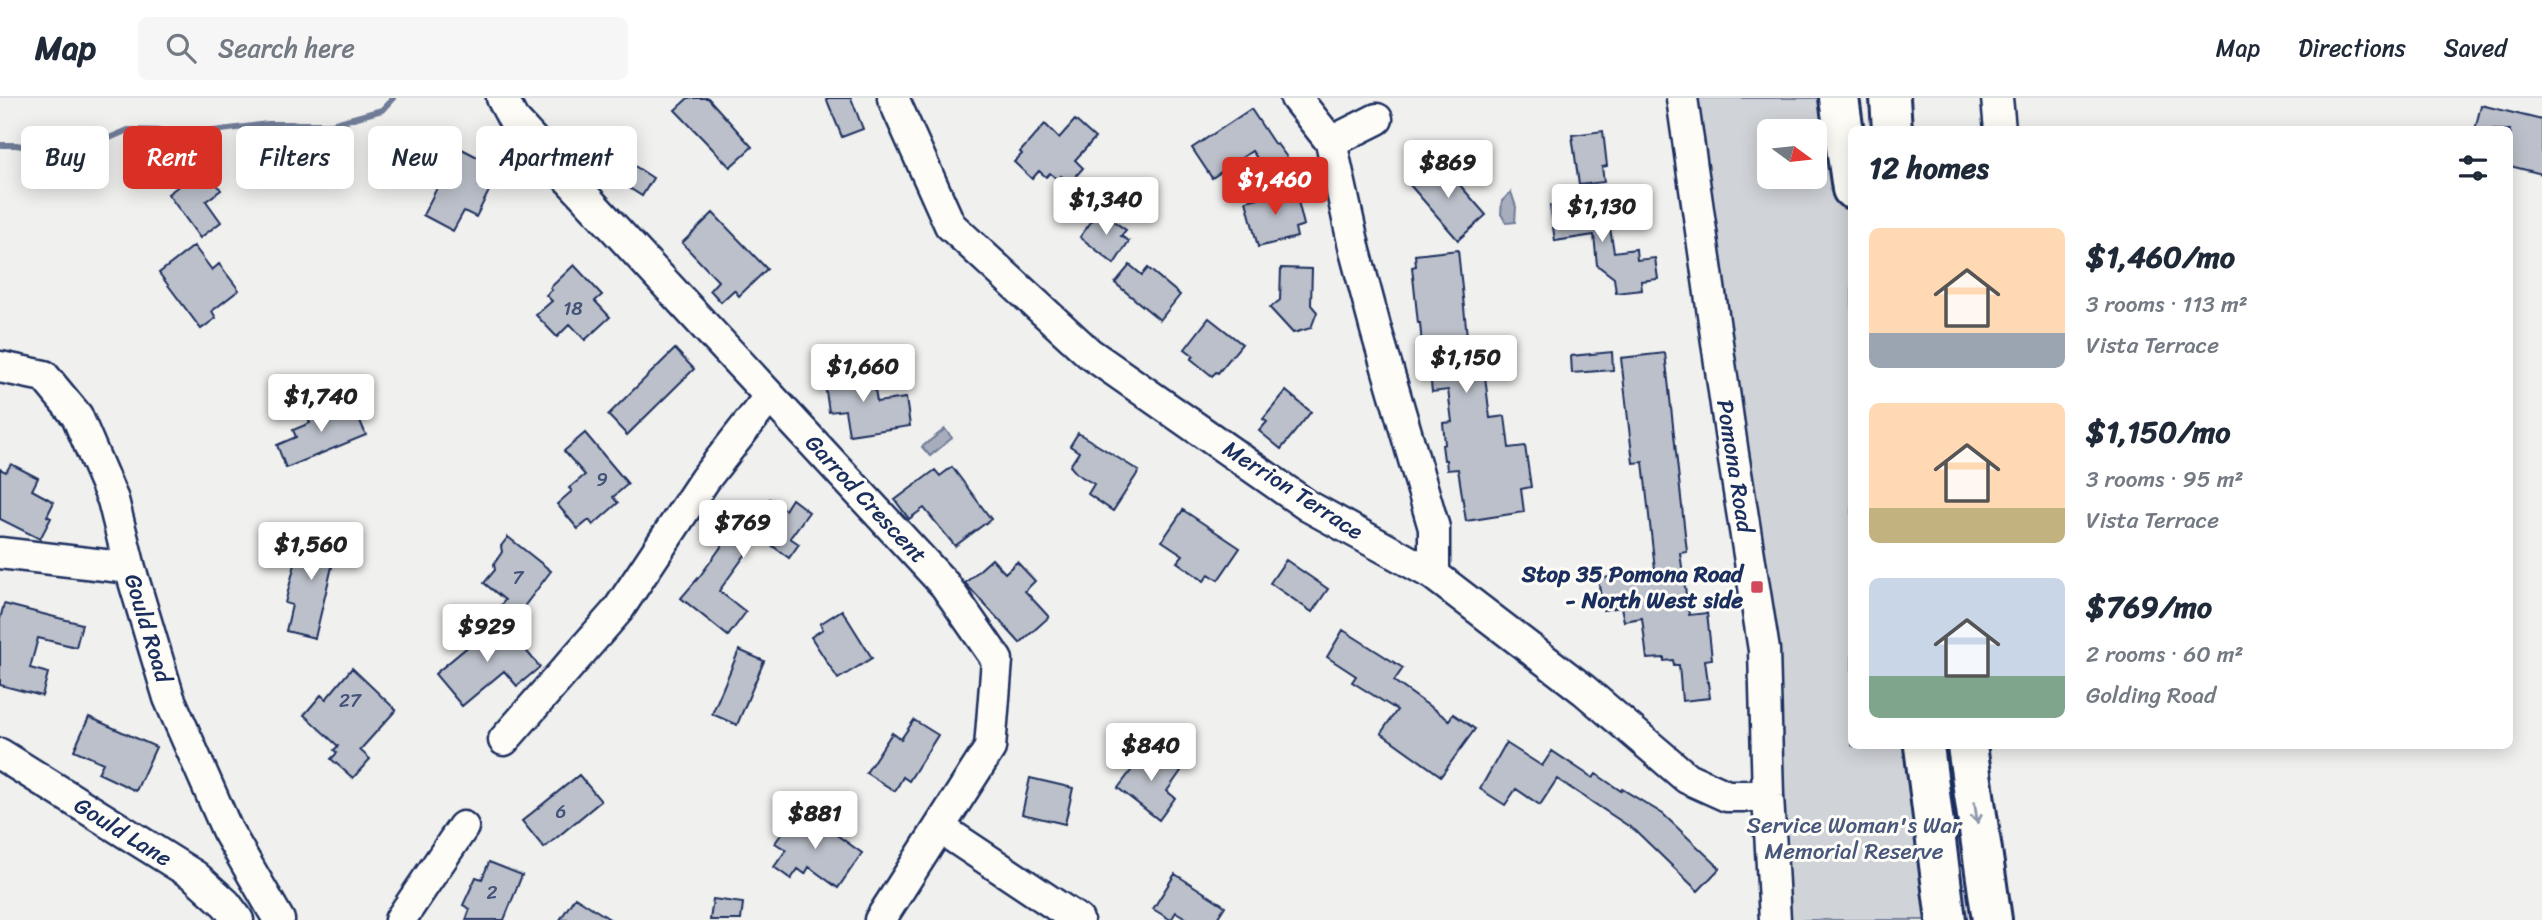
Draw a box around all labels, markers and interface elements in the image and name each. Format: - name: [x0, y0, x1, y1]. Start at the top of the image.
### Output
- search box: [138, 17, 628, 80]
- text: Map: [35, 19, 96, 77]
- text: Search here: [218, 25, 355, 71]
- text: Map: [2216, 27, 2260, 69]
- text: Directions: [2298, 27, 2406, 69]
- text: Saved: [2444, 27, 2507, 69]
- icon: search: [162, 29, 200, 67]
- north arrow: [1757, 119, 1827, 189]
- map controls: [1757, 119, 1827, 189]
- chip: Buy: [21, 126, 109, 189]
- chip: Rent: [123, 126, 222, 189]
- chip: Filters: [236, 126, 354, 189]
- chip: New: [368, 126, 462, 189]
- chip: Apartment: [476, 126, 637, 189]
- pin: $869: [1407, 140, 1489, 200]
- text: 12 homes: [1869, 141, 1989, 195]
- text: $869: [1420, 142, 1476, 183]
- icon: filters: [2454, 149, 2492, 187]
- pin: $1,460: [1218, 158, 1332, 217]
- text: $1,460: [1238, 159, 1312, 200]
- pin: $1,340: [1049, 178, 1163, 237]
- text: $1,340: [1069, 179, 1143, 220]
- pin: $1,130: [1545, 184, 1659, 244]
- text: $1,130: [1568, 186, 1636, 227]
- text: $1,460/mo: [2086, 230, 2235, 284]
- icon: home: [1925, 256, 2009, 340]
- text: 3 rooms · 113 m²: [2086, 284, 2248, 325]
- house number: 18: [563, 292, 583, 325]
- text: Vista Terrace: [2086, 325, 2219, 366]
- pin: $1,150: [1409, 336, 1523, 395]
- text: $1,150: [1431, 337, 1501, 378]
- pin: $1,660: [806, 344, 920, 404]
- text: $1,660: [827, 346, 899, 387]
- pin: $1,740: [264, 374, 378, 434]
- text: $1,740: [284, 376, 358, 417]
- street label: Pomona Road: [1704, 397, 1766, 537]
- text: $1,150/mo: [2086, 405, 2230, 459]
- street label: Garrod Crescent: [794, 424, 938, 574]
- street label: Merrion Terrace: [1214, 429, 1372, 551]
- icon: home: [1925, 431, 2009, 515]
- text: 3 rooms · 95 m²: [2086, 459, 2243, 500]
- house number: 9: [596, 463, 608, 496]
- pin: $769: [702, 500, 784, 560]
- text: Vista Terrace: [2086, 500, 2219, 541]
- text: $769: [715, 502, 771, 543]
- pin: $1,560: [254, 522, 368, 582]
- text: $1,560: [274, 524, 348, 565]
- place label: Stop 35 Pomona Road - North West side: [1521, 554, 1745, 621]
- house number: 7: [513, 561, 525, 594]
- street label: Gould Road: [112, 568, 185, 689]
- marker: Stop 35 Pomona Road - North West side: [1749, 579, 1765, 595]
- text: $769/mo: [2086, 580, 2212, 634]
- pin: $929: [446, 604, 528, 664]
- text: $929: [459, 606, 516, 647]
- icon: home: [1925, 606, 2009, 690]
- text: 2 rooms · 60 m²: [2086, 634, 2244, 675]
- text: Golding Road: [2086, 675, 2216, 716]
- house number: 27: [339, 684, 362, 717]
- pin: $840: [1110, 724, 1192, 783]
- text: $840: [1122, 725, 1180, 766]
- street label: Gould Lane: [66, 786, 180, 878]
- pin: $881: [774, 792, 856, 851]
- text: $881: [788, 793, 842, 834]
- house number: 6: [556, 795, 566, 828]
- one-way arrow: [1970, 801, 1983, 824]
- park label: Service Woman's War Memorial Reserve: [1746, 805, 1963, 872]
- house number: 2: [487, 876, 498, 909]

